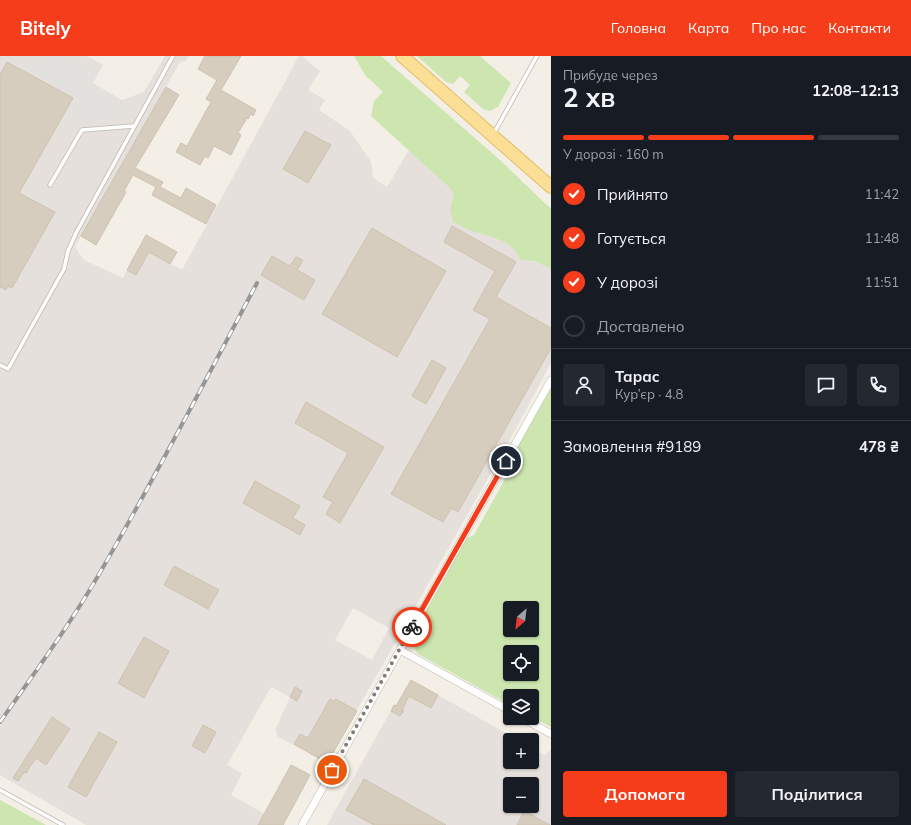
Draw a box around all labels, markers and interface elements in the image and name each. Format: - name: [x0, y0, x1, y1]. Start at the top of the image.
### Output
- text: Bitely: [20, 16, 71, 40]
- text: Головна: [611, 19, 666, 37]
- text: Карта: [688, 19, 729, 37]
- text: Про нас: [751, 19, 806, 37]
- text: Контакти: [828, 19, 891, 37]
- text: Прибуде через: [563, 67, 658, 83]
- text: 2 хв: [563, 81, 615, 114]
- text: 12:08–12:13: [812, 81, 899, 100]
- text: У дорозі · 160 m: [563, 146, 664, 162]
- icon: check: [563, 183, 585, 205]
- text: Прийнято: [597, 185, 668, 204]
- text: 11:42: [865, 186, 899, 202]
- icon: check: [563, 227, 585, 249]
- text: Готується: [597, 229, 666, 248]
- text: 11:48: [865, 230, 899, 246]
- icon: check: [563, 271, 585, 293]
- text: У дорозі: [597, 273, 658, 292]
- text: 11:51: [865, 274, 899, 290]
- text: Доставлено: [597, 317, 684, 336]
- button: person: [563, 364, 605, 406]
- button: chat: [805, 364, 847, 406]
- button: phone: [857, 364, 899, 406]
- text: Тарас: [615, 367, 659, 386]
- text: Кур’єр · 4.8: [615, 386, 683, 402]
- text: Замовлення #9189: [563, 437, 701, 456]
- text: 478 ₴: [859, 437, 899, 456]
- pin: [489, 444, 523, 478]
- icon: home: [495, 450, 517, 472]
- north arrow: [503, 601, 539, 637]
- map controls: [503, 601, 539, 813]
- courier: [392, 607, 432, 647]
- icon: bike: [401, 616, 423, 638]
- button: locate: [503, 645, 539, 681]
- button: layers: [503, 689, 539, 725]
- button: +: [503, 733, 539, 769]
- pin: [315, 753, 349, 787]
- icon: bag: [321, 759, 343, 781]
- button: Допомога: [563, 771, 727, 817]
- button: Поділитися: [735, 771, 899, 817]
- button: −: [503, 777, 539, 813]

